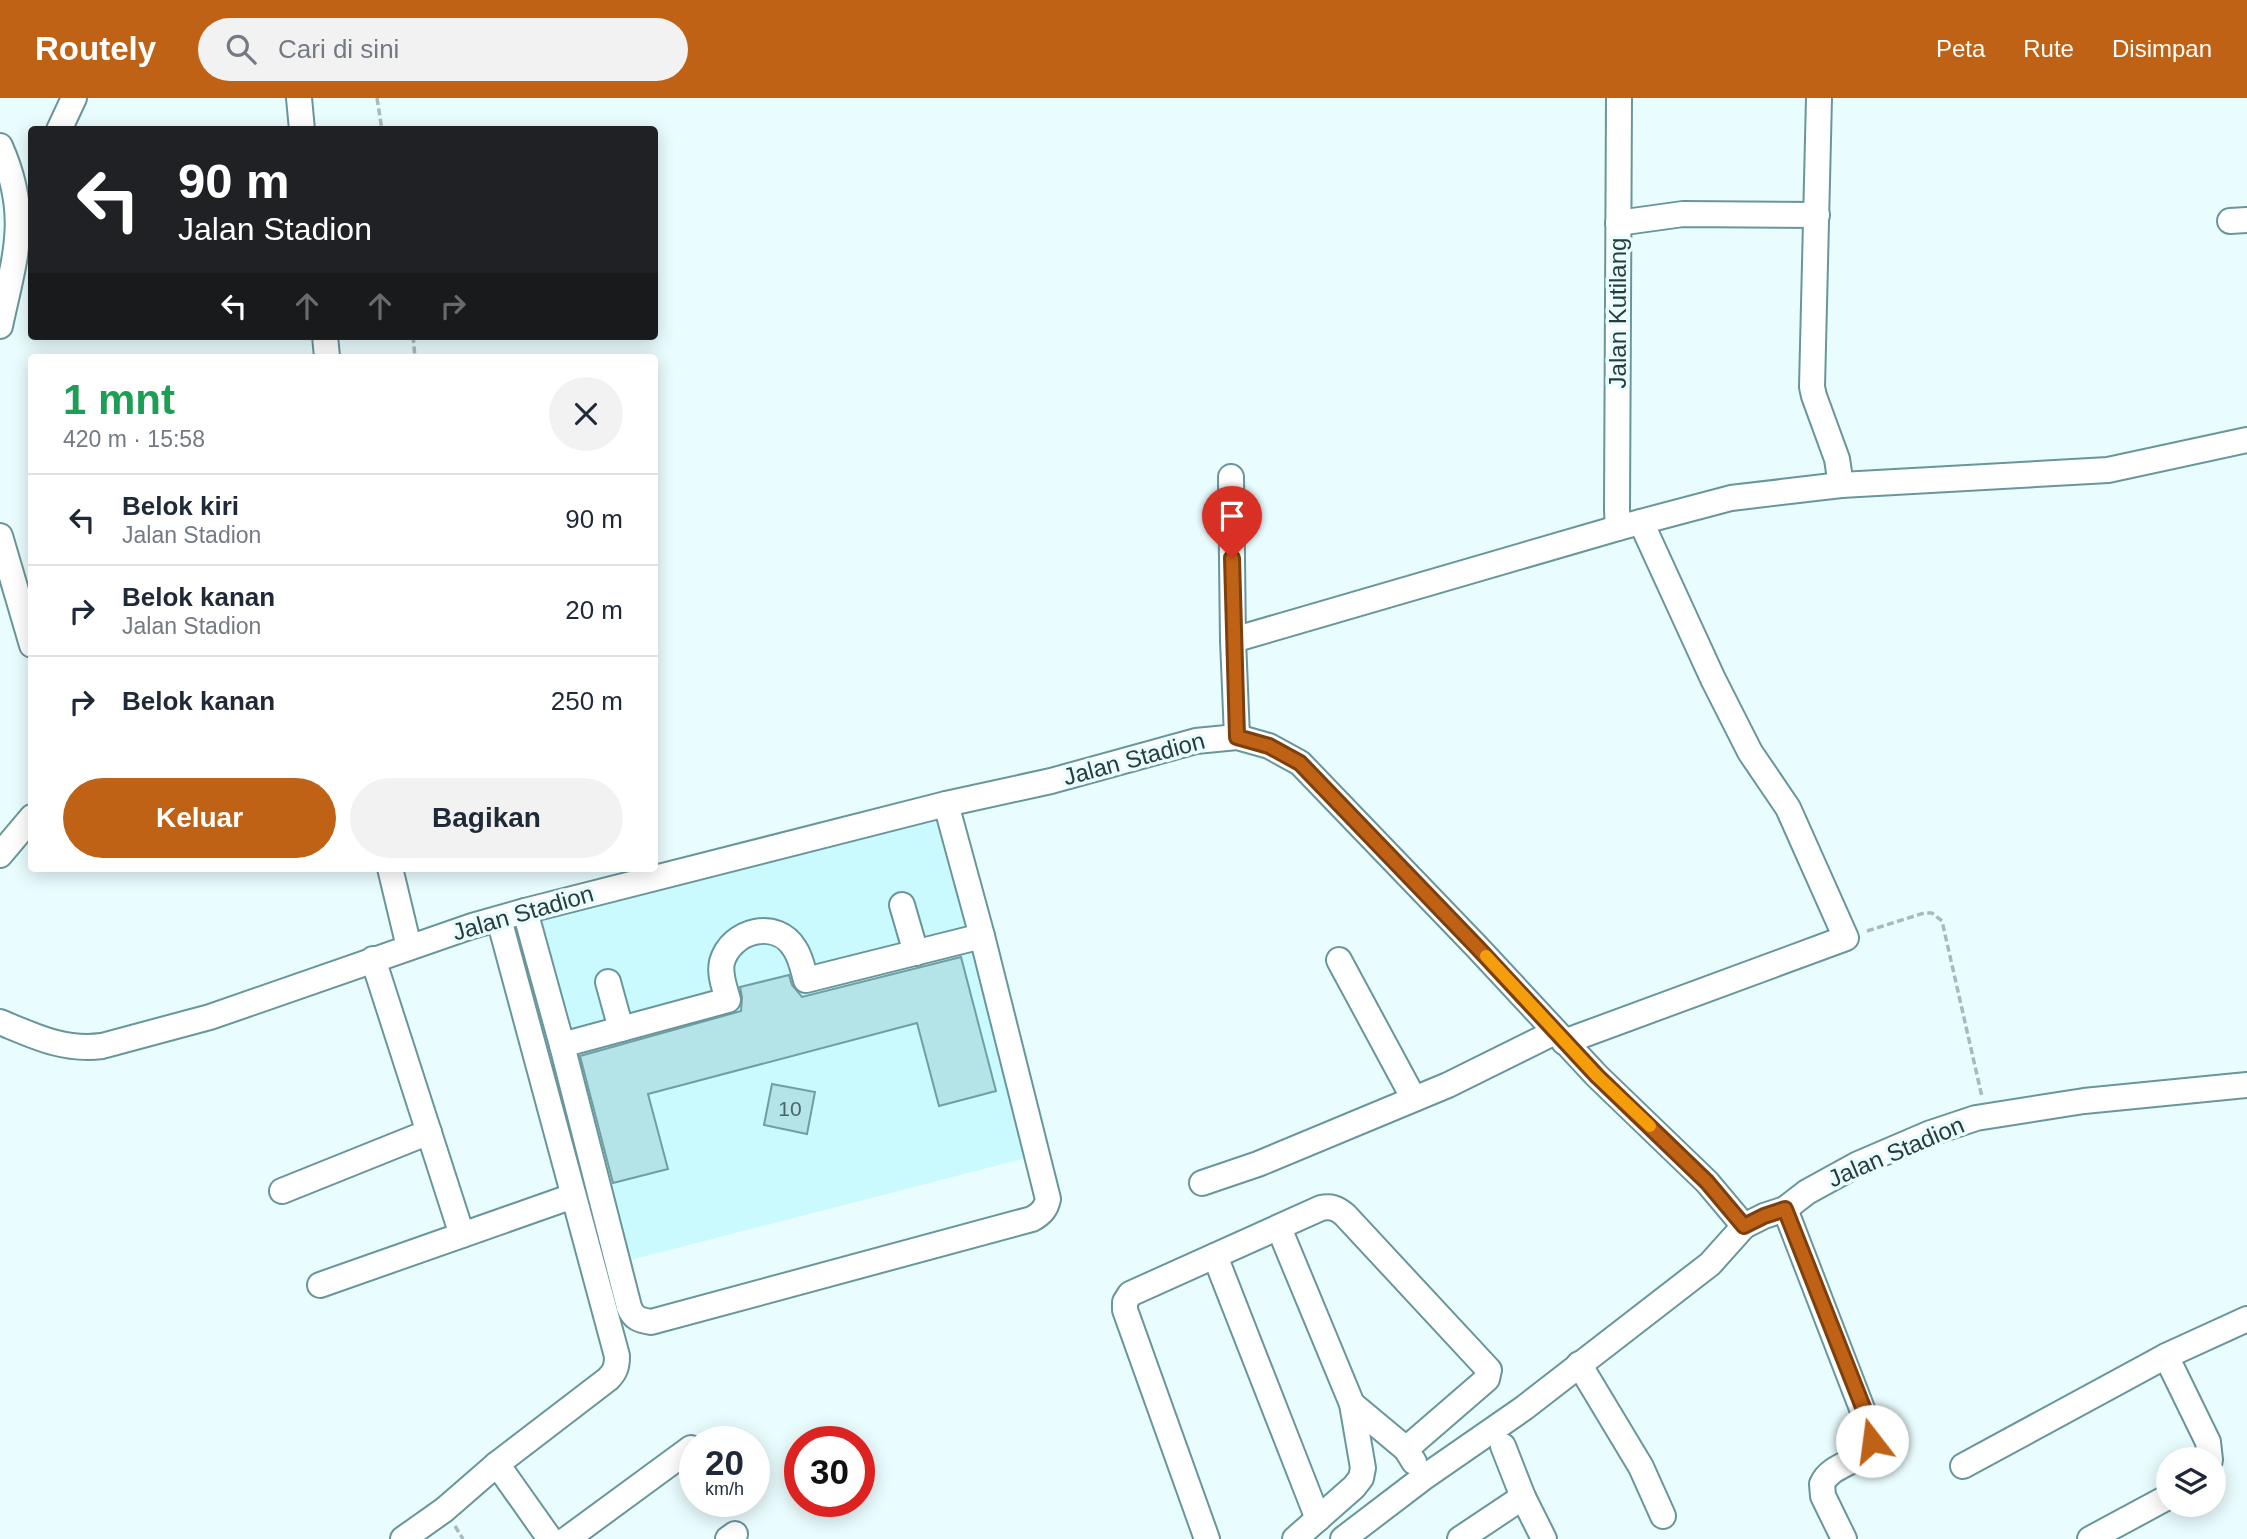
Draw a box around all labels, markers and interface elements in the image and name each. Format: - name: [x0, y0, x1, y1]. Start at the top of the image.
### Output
- search box: [198, 18, 688, 81]
- text: Routely: [35, 30, 156, 67]
- icon: search: [222, 30, 260, 68]
- text: Cari di sini: [278, 34, 399, 64]
- text: Peta: [1936, 35, 1985, 62]
- text: Rute: [2023, 35, 2074, 62]
- text: Disimpan: [2112, 35, 2212, 62]
- icon: left: [63, 154, 154, 245]
- text: 90 m: [178, 154, 290, 208]
- text: Jalan Stadion: [178, 211, 372, 247]
- street label: Jalan Kutilang: [1604, 238, 1631, 388]
- icon: left: [215, 287, 253, 325]
- icon: ahead: [288, 287, 326, 325]
- icon: ahead: [361, 287, 399, 325]
- icon: right: [434, 287, 472, 325]
- text: 1 mnt: [63, 376, 175, 423]
- button: close: [549, 377, 623, 451]
- text: 420 m · 15:58: [63, 426, 205, 452]
- pin: [1202, 486, 1262, 558]
- text: Belok kiri: [122, 491, 239, 521]
- icon: arrive: [1213, 497, 1251, 535]
- icon: left: [63, 501, 101, 539]
- text: 90 m: [565, 504, 623, 534]
- text: Jalan Stadion: [122, 522, 261, 548]
- text: Belok kanan: [122, 582, 275, 612]
- icon: right: [63, 592, 101, 630]
- text: 20 m: [565, 595, 623, 625]
- text: Jalan Stadion: [122, 613, 261, 639]
- icon: right: [63, 683, 101, 721]
- text: Belok kanan: [122, 686, 275, 716]
- text: 250 m: [551, 686, 623, 716]
- street label: Jalan Stadion: [1060, 727, 1208, 790]
- button: Keluar: [63, 778, 336, 858]
- button: Bagikan: [350, 778, 623, 858]
- street label: Jalan Stadion: [449, 879, 596, 946]
- house number: 10: [778, 1097, 802, 1120]
- street label: Jalan Stadion: [1824, 1111, 1968, 1192]
- position arrow: [1835, 1404, 1909, 1478]
- speed limit sign: 30: [784, 1426, 875, 1517]
- text: 20: [705, 1443, 744, 1482]
- map controls: [2156, 1447, 2226, 1517]
- button: layers: [2156, 1447, 2226, 1517]
- text: km/h: [705, 1479, 744, 1499]

